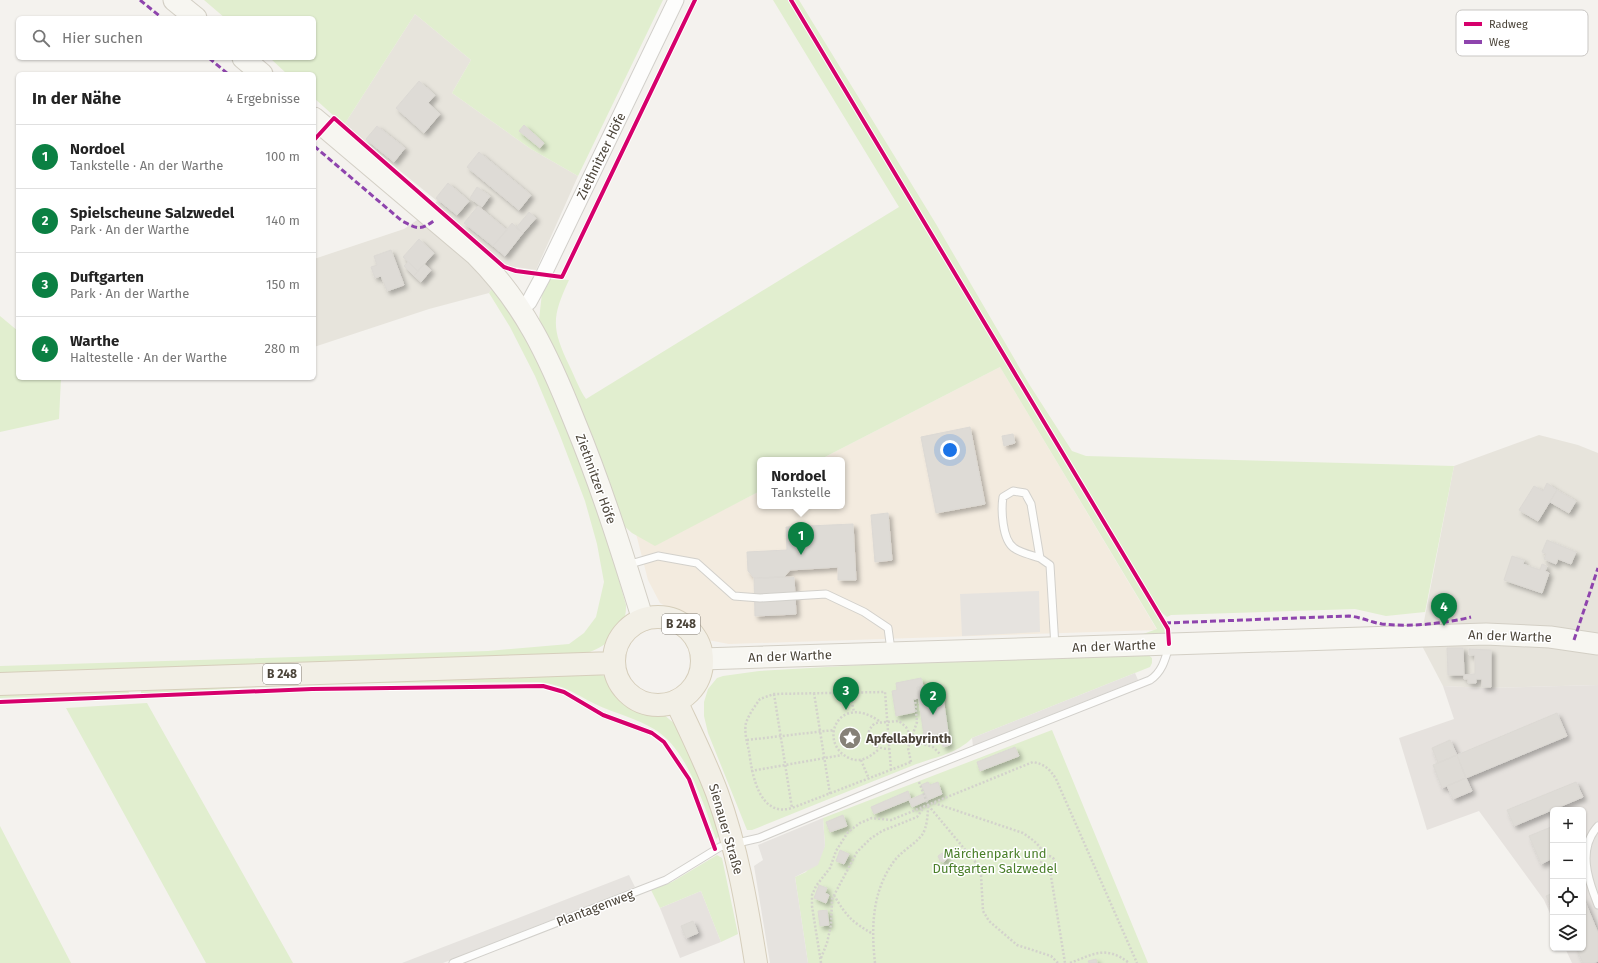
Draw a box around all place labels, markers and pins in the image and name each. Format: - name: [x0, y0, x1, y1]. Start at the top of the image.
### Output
- pin: 1: [788, 522, 814, 555]
- pin: 4: [1431, 593, 1457, 626]
- pin: 3: [833, 677, 859, 710]
- pin: 2: [920, 682, 946, 715]
- place icon: Apfellabyrinth: [837, 725, 863, 751]
- place label: Apfellabyrinth: [865, 731, 951, 746]

